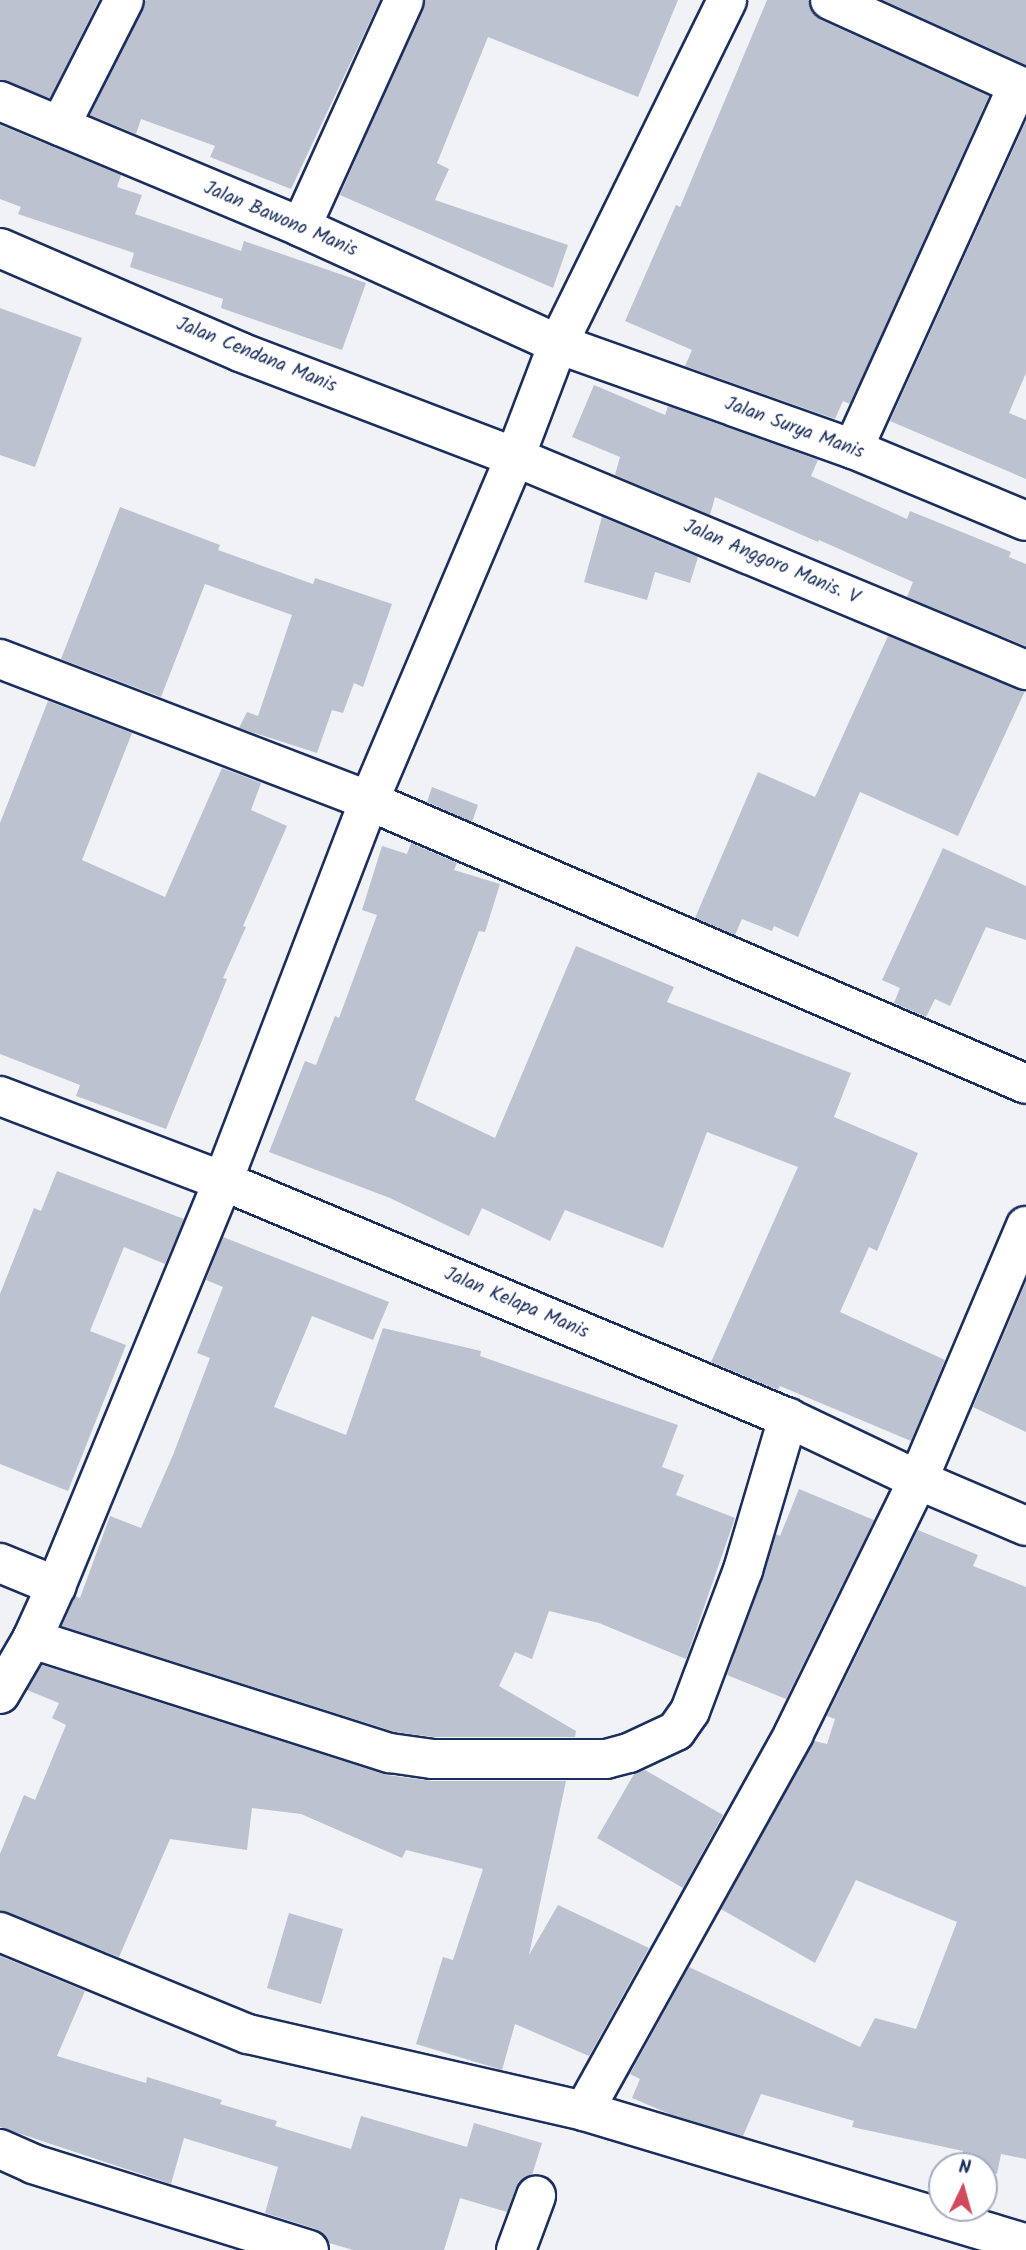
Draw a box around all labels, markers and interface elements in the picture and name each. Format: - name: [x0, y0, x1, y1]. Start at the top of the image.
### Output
- street label: Jalan Bawono Manis: [200, 177, 360, 263]
- street label: Jalan Cendana Manis: [173, 313, 339, 399]
- street label: Jalan Surya Manis: [721, 393, 867, 465]
- street label: Jalan Anggoro Manis. V: [680, 516, 862, 610]
- street label: Jalan Kelapa Manis: [440, 1263, 592, 1345]
- north arrow: [928, 2152, 998, 2222]
- text: N: [957, 2153, 972, 2184]

